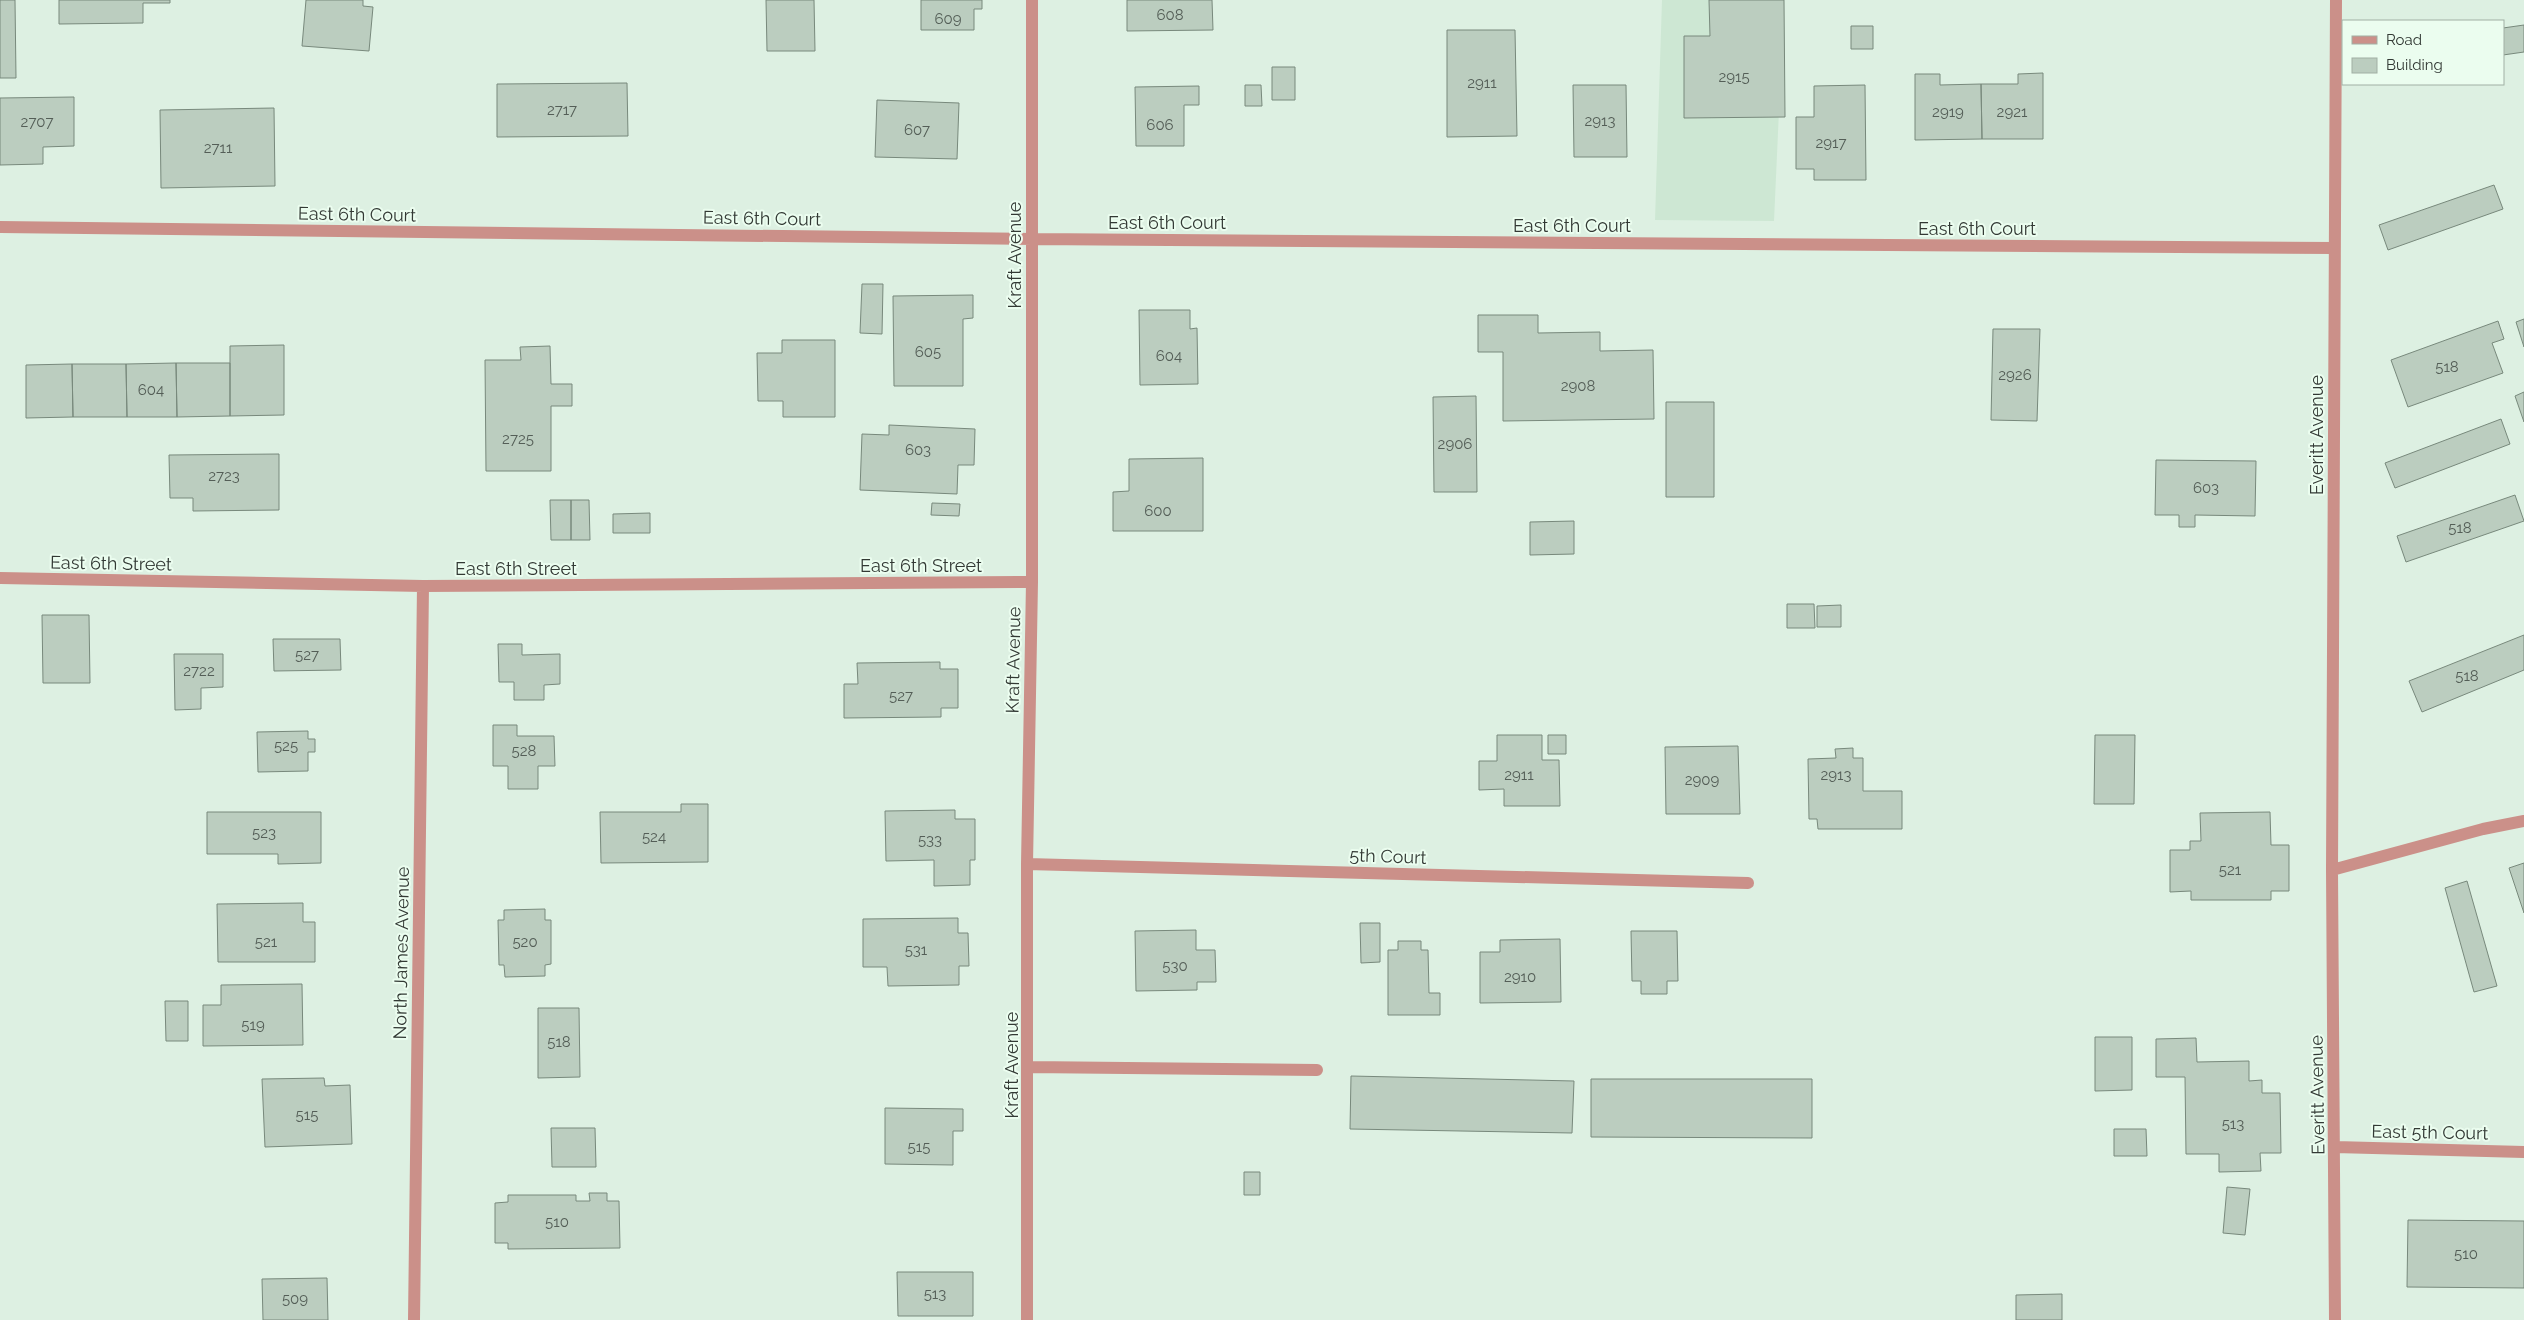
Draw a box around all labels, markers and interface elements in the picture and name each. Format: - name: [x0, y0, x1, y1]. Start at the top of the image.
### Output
- house number: 608: [1156, 6, 1184, 24]
- house number: 609: [934, 10, 962, 28]
- legend: [2342, 20, 2504, 85]
- text: Road: [2386, 31, 2422, 49]
- text: Building: [2386, 56, 2443, 74]
- house number: 2915: [1718, 68, 1750, 86]
- house number: 2911: [1467, 74, 1497, 92]
- house number: 2717: [547, 101, 577, 119]
- house number: 2919: [1932, 103, 1964, 121]
- house number: 2921: [1997, 103, 2028, 121]
- house number: 2913: [1584, 112, 1616, 130]
- house number: 2707: [21, 113, 53, 131]
- house number: 606: [1146, 116, 1174, 134]
- house number: 607: [904, 121, 930, 139]
- house number: 2917: [1816, 134, 1846, 152]
- house number: 2711: [204, 139, 233, 157]
- street label: Kraft Avenue: [1004, 201, 1025, 308]
- street label: East 6th Court: [298, 202, 416, 226]
- street label: East 6th Court: [703, 206, 821, 230]
- street label: East 6th Court: [1108, 212, 1226, 233]
- street label: East 6th Court: [1513, 215, 1631, 236]
- street label: East 6th Court: [1918, 218, 2036, 239]
- house number: 605: [915, 343, 941, 361]
- house number: 604: [1156, 347, 1182, 365]
- house number: 518: [2435, 358, 2459, 376]
- house number: 2926: [1998, 366, 2032, 384]
- street label: Everitt Avenue: [2306, 375, 2327, 495]
- house number: 2908: [1561, 377, 1595, 395]
- house number: 604: [138, 381, 164, 399]
- house number: 2725: [502, 430, 534, 448]
- house number: 2906: [1438, 435, 1472, 453]
- house number: 603: [905, 441, 931, 459]
- house number: 2723: [208, 467, 240, 485]
- house number: 603: [2193, 479, 2219, 497]
- house number: 600: [1144, 502, 1172, 520]
- house number: 518: [2448, 519, 2472, 537]
- street label: East 6th Street: [50, 551, 172, 575]
- street label: East 6th Street: [860, 555, 982, 576]
- street label: East 6th Street: [455, 558, 577, 579]
- street label: Kraft Avenue: [1002, 606, 1024, 714]
- house number: 527: [295, 646, 319, 664]
- house number: 2722: [183, 662, 215, 680]
- house number: 518: [2455, 667, 2479, 685]
- house number: 527: [889, 687, 913, 705]
- house number: 525: [274, 737, 298, 755]
- house number: 528: [512, 742, 537, 760]
- house number: 2911: [1504, 766, 1534, 784]
- house number: 2913: [1820, 766, 1852, 784]
- house number: 2909: [1685, 771, 1719, 789]
- house number: 523: [252, 824, 276, 842]
- house number: 524: [642, 828, 666, 846]
- house number: 533: [918, 831, 942, 849]
- street label: 5th Court: [1349, 844, 1427, 868]
- house number: 521: [2219, 861, 2242, 879]
- street label: North James Avenue: [389, 866, 413, 1040]
- house number: 521: [255, 933, 278, 951]
- house number: 520: [512, 933, 538, 951]
- house number: 531: [905, 941, 928, 959]
- house number: 530: [1162, 957, 1188, 975]
- house number: 2910: [1504, 968, 1536, 986]
- street label: Kraft Avenue: [1001, 1011, 1022, 1118]
- house number: 519: [241, 1016, 265, 1034]
- house number: 518: [547, 1033, 571, 1051]
- street label: Everitt Avenue: [2305, 1034, 2329, 1155]
- house number: 515: [296, 1106, 318, 1124]
- house number: 513: [2222, 1115, 2244, 1133]
- street label: East 5th Court: [2371, 1120, 2489, 1144]
- house number: 515: [908, 1138, 930, 1156]
- house number: 510: [545, 1213, 569, 1231]
- house number: 510: [2454, 1245, 2478, 1263]
- house number: 513: [924, 1285, 946, 1303]
- house number: 509: [282, 1290, 308, 1308]

